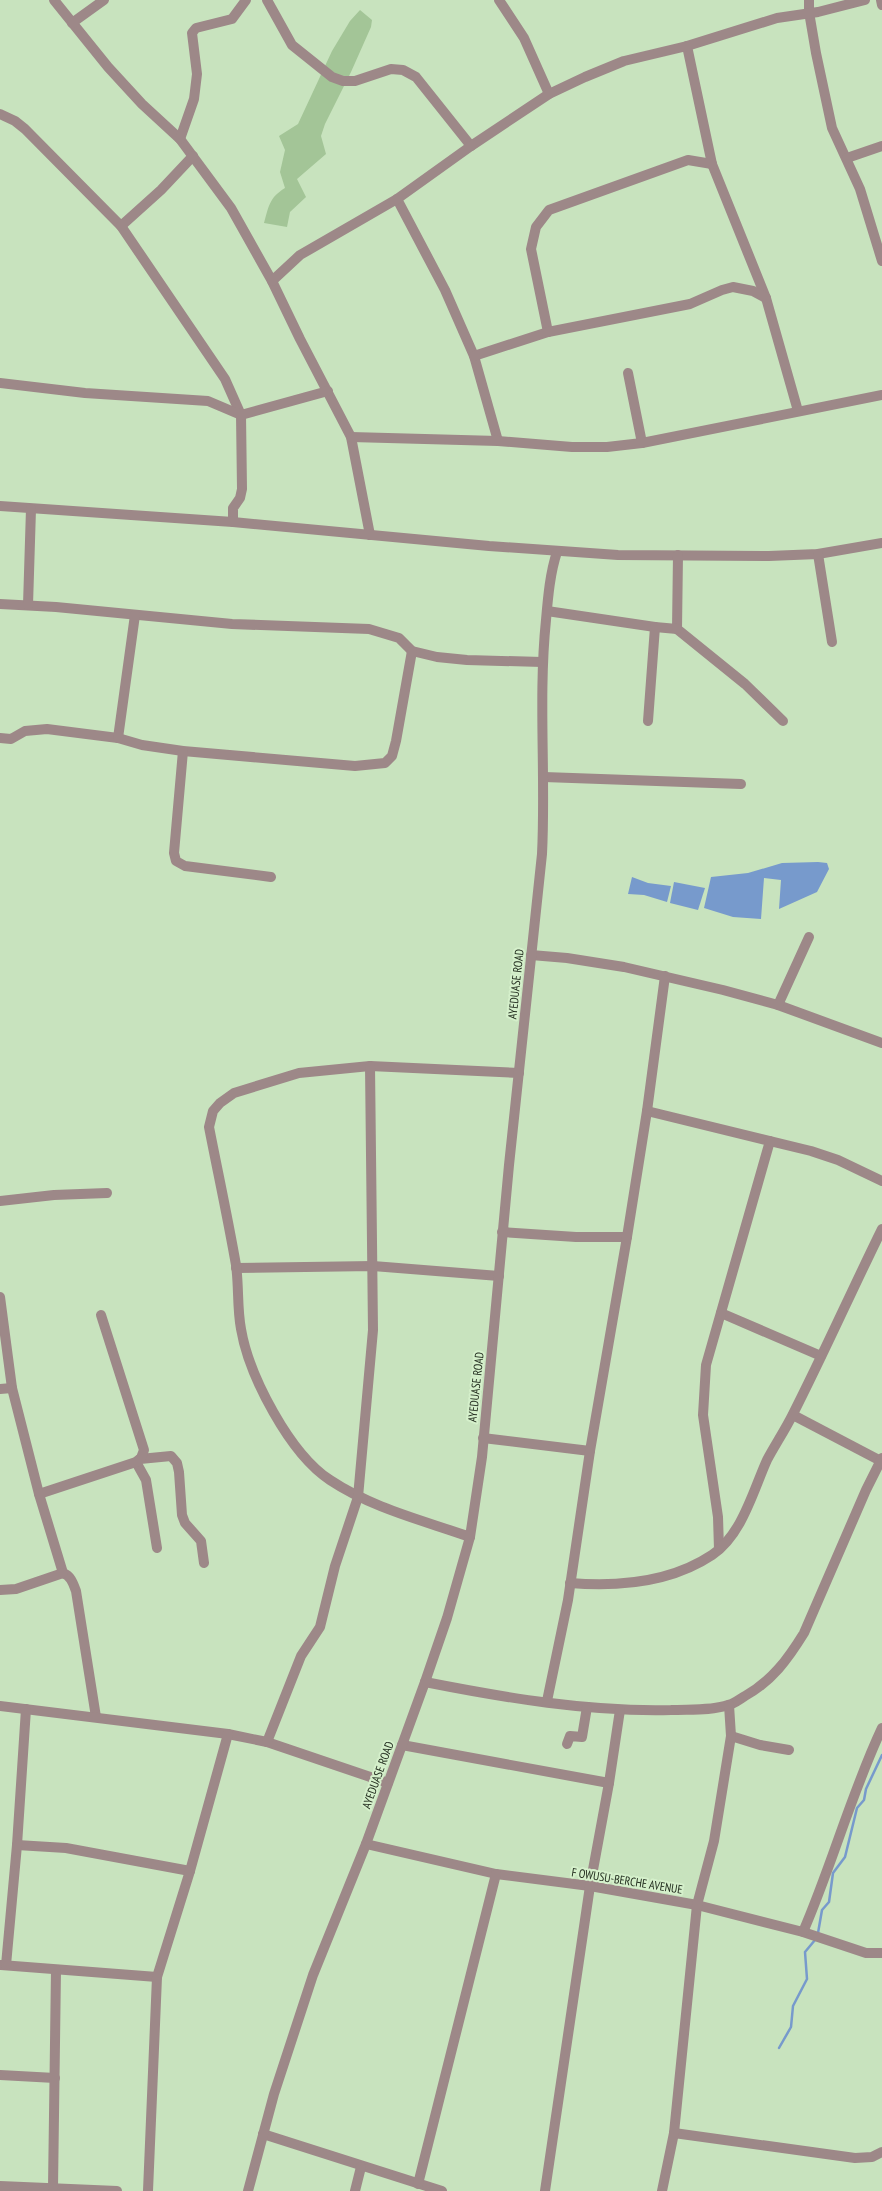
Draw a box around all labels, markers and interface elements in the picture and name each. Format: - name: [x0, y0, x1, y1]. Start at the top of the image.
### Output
- street label: AYEDUASE ROAD: [504, 948, 527, 1020]
- street label: AYEDUASE ROAD: [464, 1351, 487, 1423]
- street label: AYEDUASE ROAD: [358, 1739, 397, 1810]
- street label: F OWUSU-BERCHE AVENUE: [570, 1864, 684, 1897]

